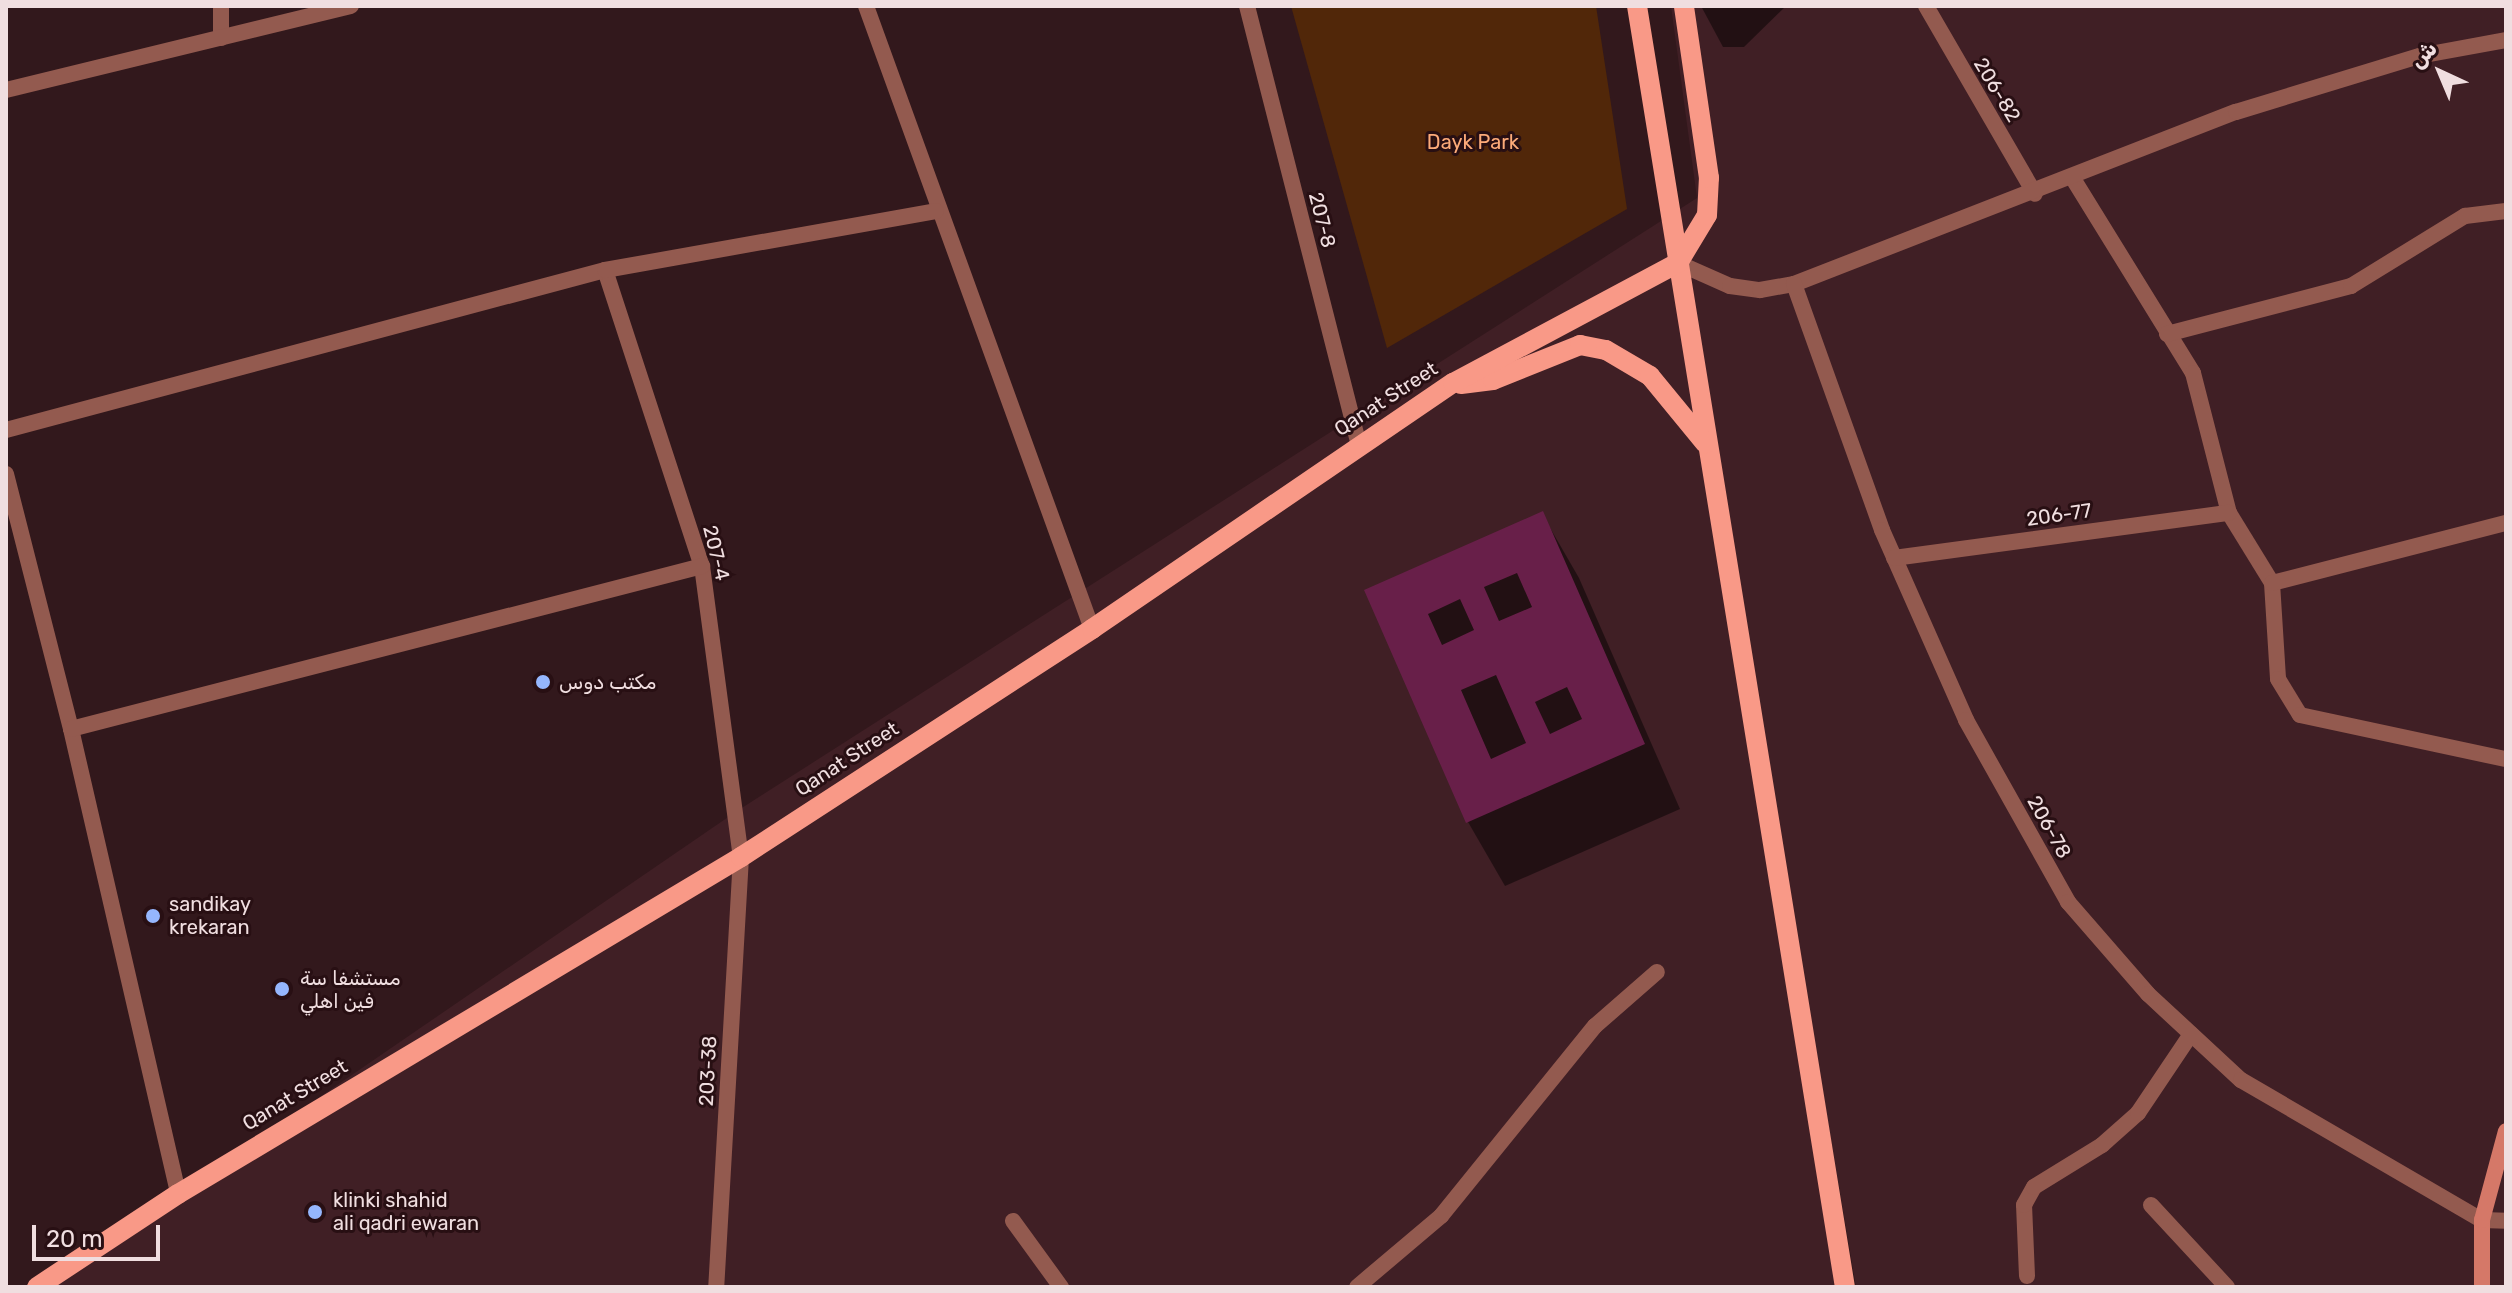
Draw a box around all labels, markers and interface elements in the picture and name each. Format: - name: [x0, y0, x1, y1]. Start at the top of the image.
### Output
- north arrow: [2400, 32, 2480, 112]
- text: ش: [2404, 35, 2442, 74]
- street label: 206-82: [1969, 54, 2025, 126]
- park label: Dayk Park: [1427, 130, 1519, 154]
- street label: 207-8: [1304, 190, 1340, 250]
- street label: Qanat Street: [1330, 357, 1442, 441]
- street label: 206-77: [2025, 499, 2093, 531]
- street label: 207-4: [698, 523, 734, 583]
- place label: مكتب دوس: [559, 670, 656, 694]
- marker: مكتب دوس: [534, 673, 552, 691]
- street label: Qanat Street: [791, 717, 903, 801]
- street label: 206-78: [2022, 791, 2076, 863]
- place label: sandikay krekaran: [169, 892, 251, 939]
- marker: sandikay krekaran: [144, 907, 162, 925]
- place label: مستشفا سة فين اهلي: [300, 966, 401, 1013]
- marker: مستشفا سة فين اهلي: [271, 978, 293, 1000]
- street label: 203-38: [694, 1035, 722, 1107]
- street label: Qanat Street: [238, 1054, 352, 1136]
- place label: klinki shahid ali qadri ewaran: [333, 1188, 479, 1235]
- marker: klinki shahid ali qadri ewaran: [304, 1201, 326, 1223]
- scale bar: [36, 1209, 164, 1259]
- text: 20 m: [46, 1225, 103, 1253]

